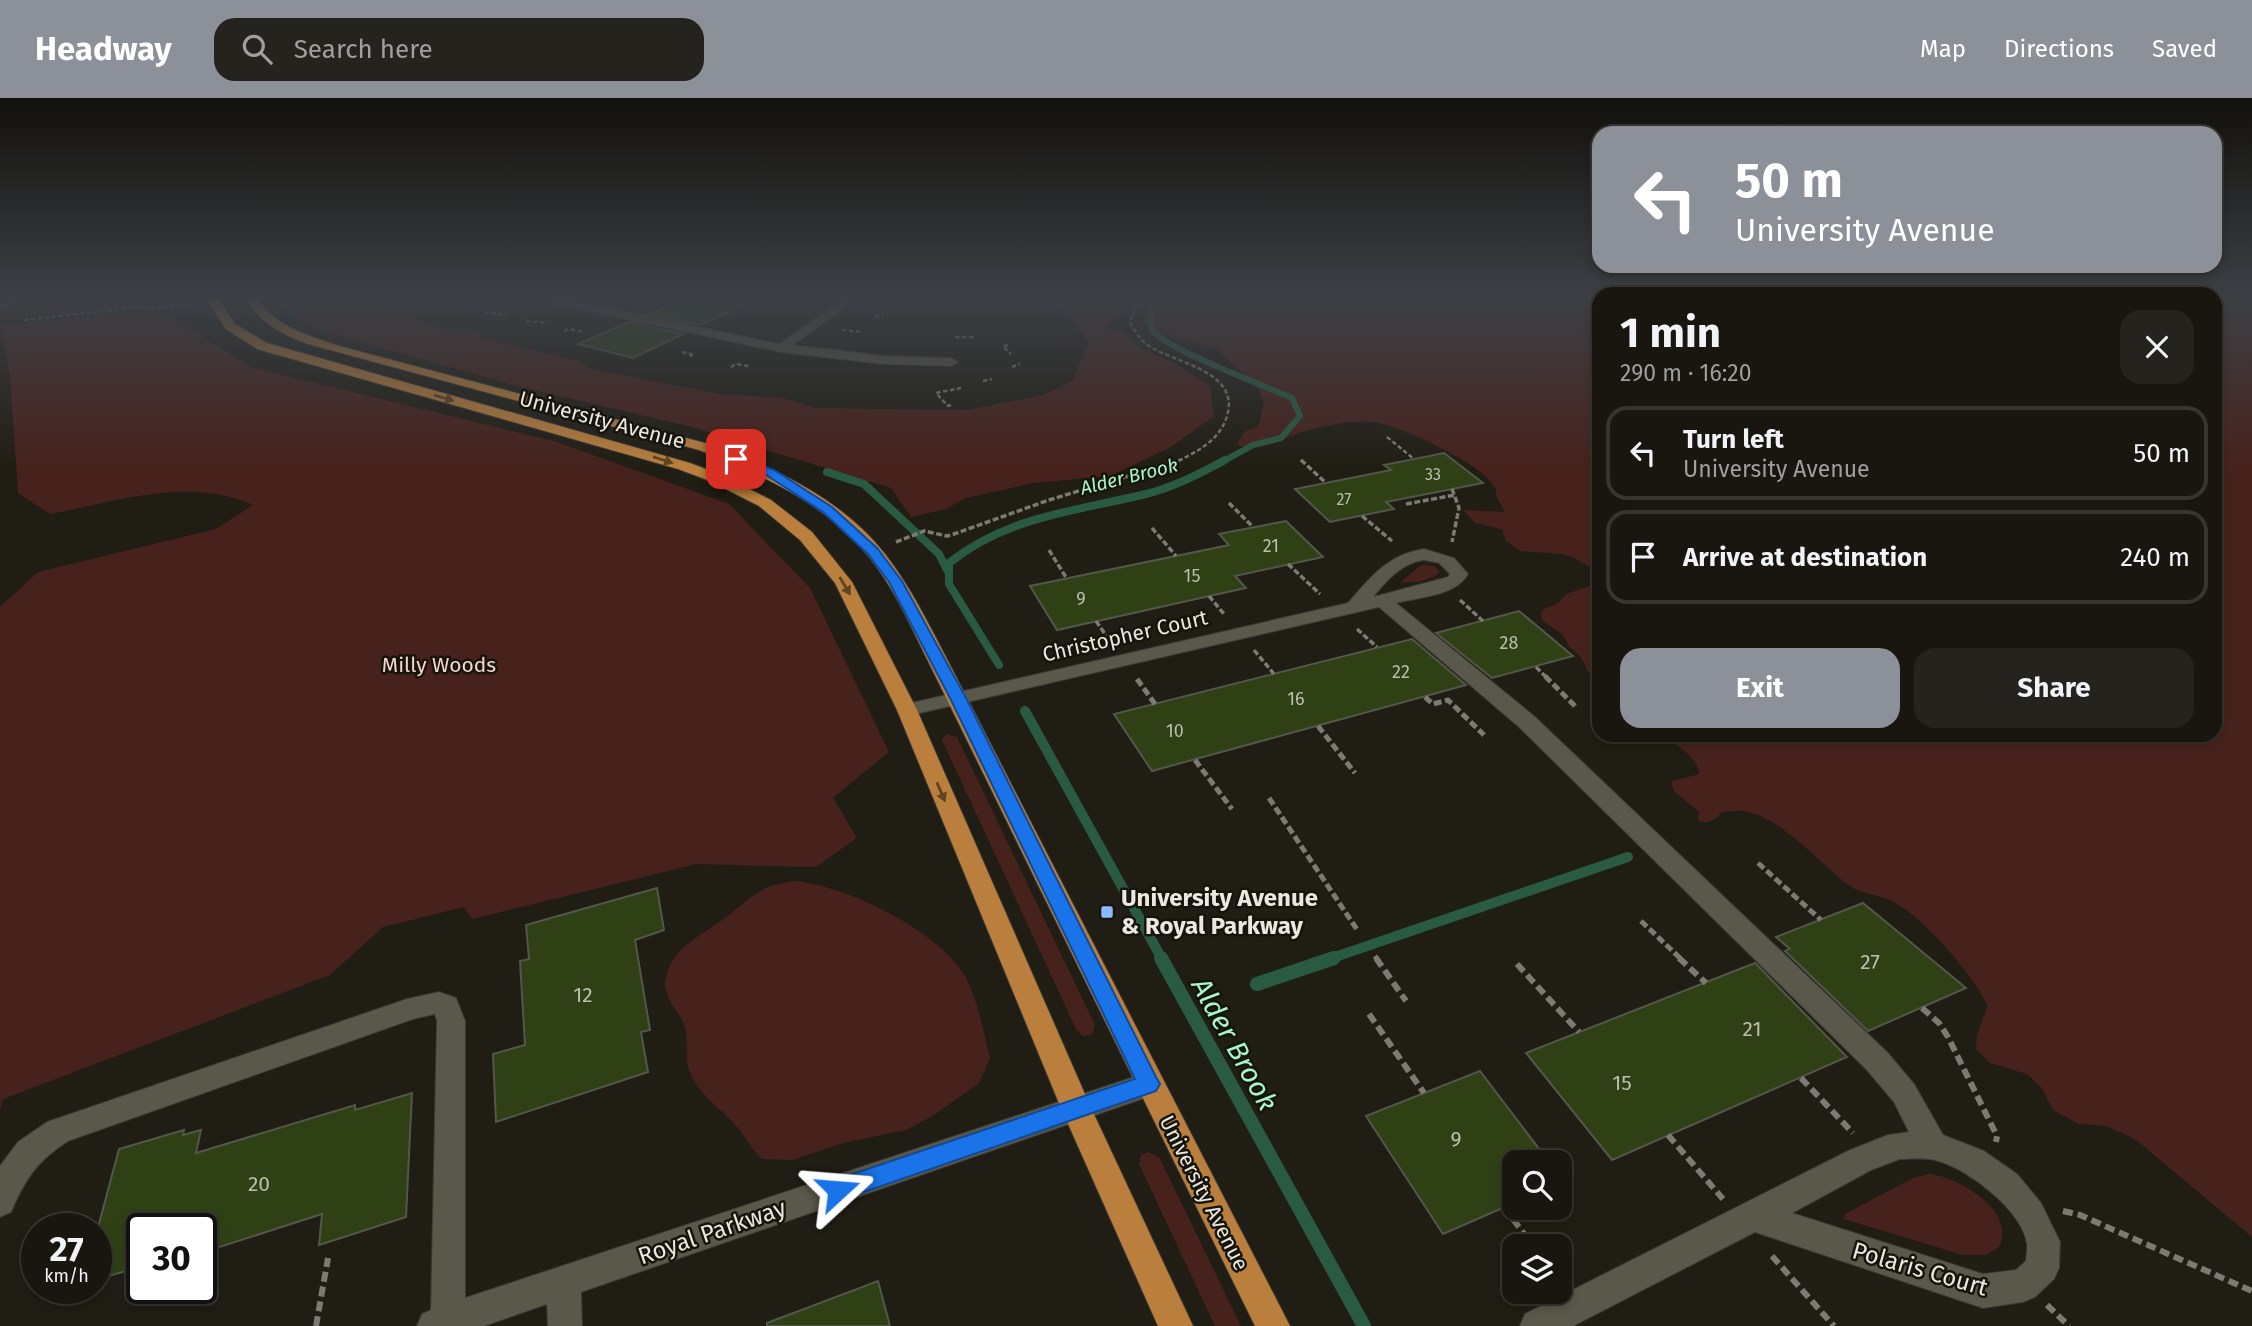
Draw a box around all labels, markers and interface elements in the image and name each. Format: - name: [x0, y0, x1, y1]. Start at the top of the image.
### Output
- search box: [214, 18, 704, 81]
- text: Headway: [35, 29, 172, 69]
- icon: search: [238, 30, 276, 68]
- text: Search here: [294, 34, 433, 65]
- text: Map: [1920, 35, 1966, 63]
- text: Directions: [2004, 35, 2114, 63]
- text: Saved: [2152, 35, 2217, 63]
- text: 50 m: [1735, 151, 1843, 210]
- icon: left: [1620, 154, 1711, 245]
- text: University Avenue: [1735, 211, 1995, 249]
- text: 1 min: [1620, 308, 1721, 358]
- button: close: [2120, 310, 2194, 384]
- text: 290 m · 16:20: [1620, 359, 1752, 387]
- street label: University Avenue: [516, 385, 688, 455]
- one-way arrow: [433, 393, 455, 404]
- text: Turn left: [1683, 424, 1784, 455]
- pin: [706, 429, 766, 489]
- icon: left: [1624, 434, 1662, 472]
- text: 50 m: [2133, 438, 2190, 469]
- icon: arrive: [717, 440, 755, 478]
- water label: Alder Brook: [1077, 453, 1180, 500]
- one-way arrow: [652, 455, 673, 465]
- text: University Avenue: [1683, 455, 1870, 483]
- house number: 33: [1425, 465, 1441, 484]
- house number: 27: [1337, 490, 1351, 509]
- house number: 21: [1263, 535, 1279, 557]
- icon: arrive: [1624, 538, 1662, 576]
- text: Arrive at destination: [1683, 542, 1927, 573]
- text: 240 m: [2120, 542, 2190, 573]
- house number: 15: [1184, 565, 1200, 587]
- one-way arrow: [838, 577, 851, 596]
- house number: 9: [1076, 588, 1086, 610]
- street label: Christopher Court: [1040, 604, 1210, 668]
- house number: 28: [1500, 632, 1518, 654]
- button: Exit: [1620, 648, 1900, 728]
- button: Share: [1914, 648, 2194, 728]
- park label: Milly Woods: [382, 652, 496, 678]
- house number: 22: [1392, 661, 1410, 683]
- house number: 16: [1287, 688, 1305, 710]
- house number: 10: [1166, 720, 1184, 742]
- one-way arrow: [935, 782, 946, 803]
- place label: University Avenue & Royal Parkway: [1121, 884, 1318, 940]
- marker: University Avenue & Royal Parkway: [1099, 904, 1115, 920]
- house number: 27: [1860, 949, 1880, 975]
- water label: Alder Brook: [1184, 971, 1285, 1117]
- house number: 12: [573, 982, 593, 1008]
- house number: 21: [1743, 1016, 1761, 1042]
- house number: 15: [1612, 1070, 1632, 1096]
- street label: University Avenue: [1154, 1111, 1254, 1275]
- house number: 9: [1450, 1126, 1462, 1152]
- map controls: [1502, 1150, 1572, 1304]
- button: search: [1502, 1150, 1572, 1220]
- position arrow: [801, 1153, 875, 1227]
- house number: 20: [248, 1171, 270, 1197]
- street label: Royal Parkway: [634, 1194, 790, 1270]
- speed limit sign: 30: [126, 1213, 217, 1304]
- text: 27: [49, 1228, 84, 1270]
- button: layers: [1502, 1234, 1572, 1304]
- street label: Polaris Court: [1849, 1236, 1991, 1302]
- text: km/h: [44, 1265, 89, 1287]

